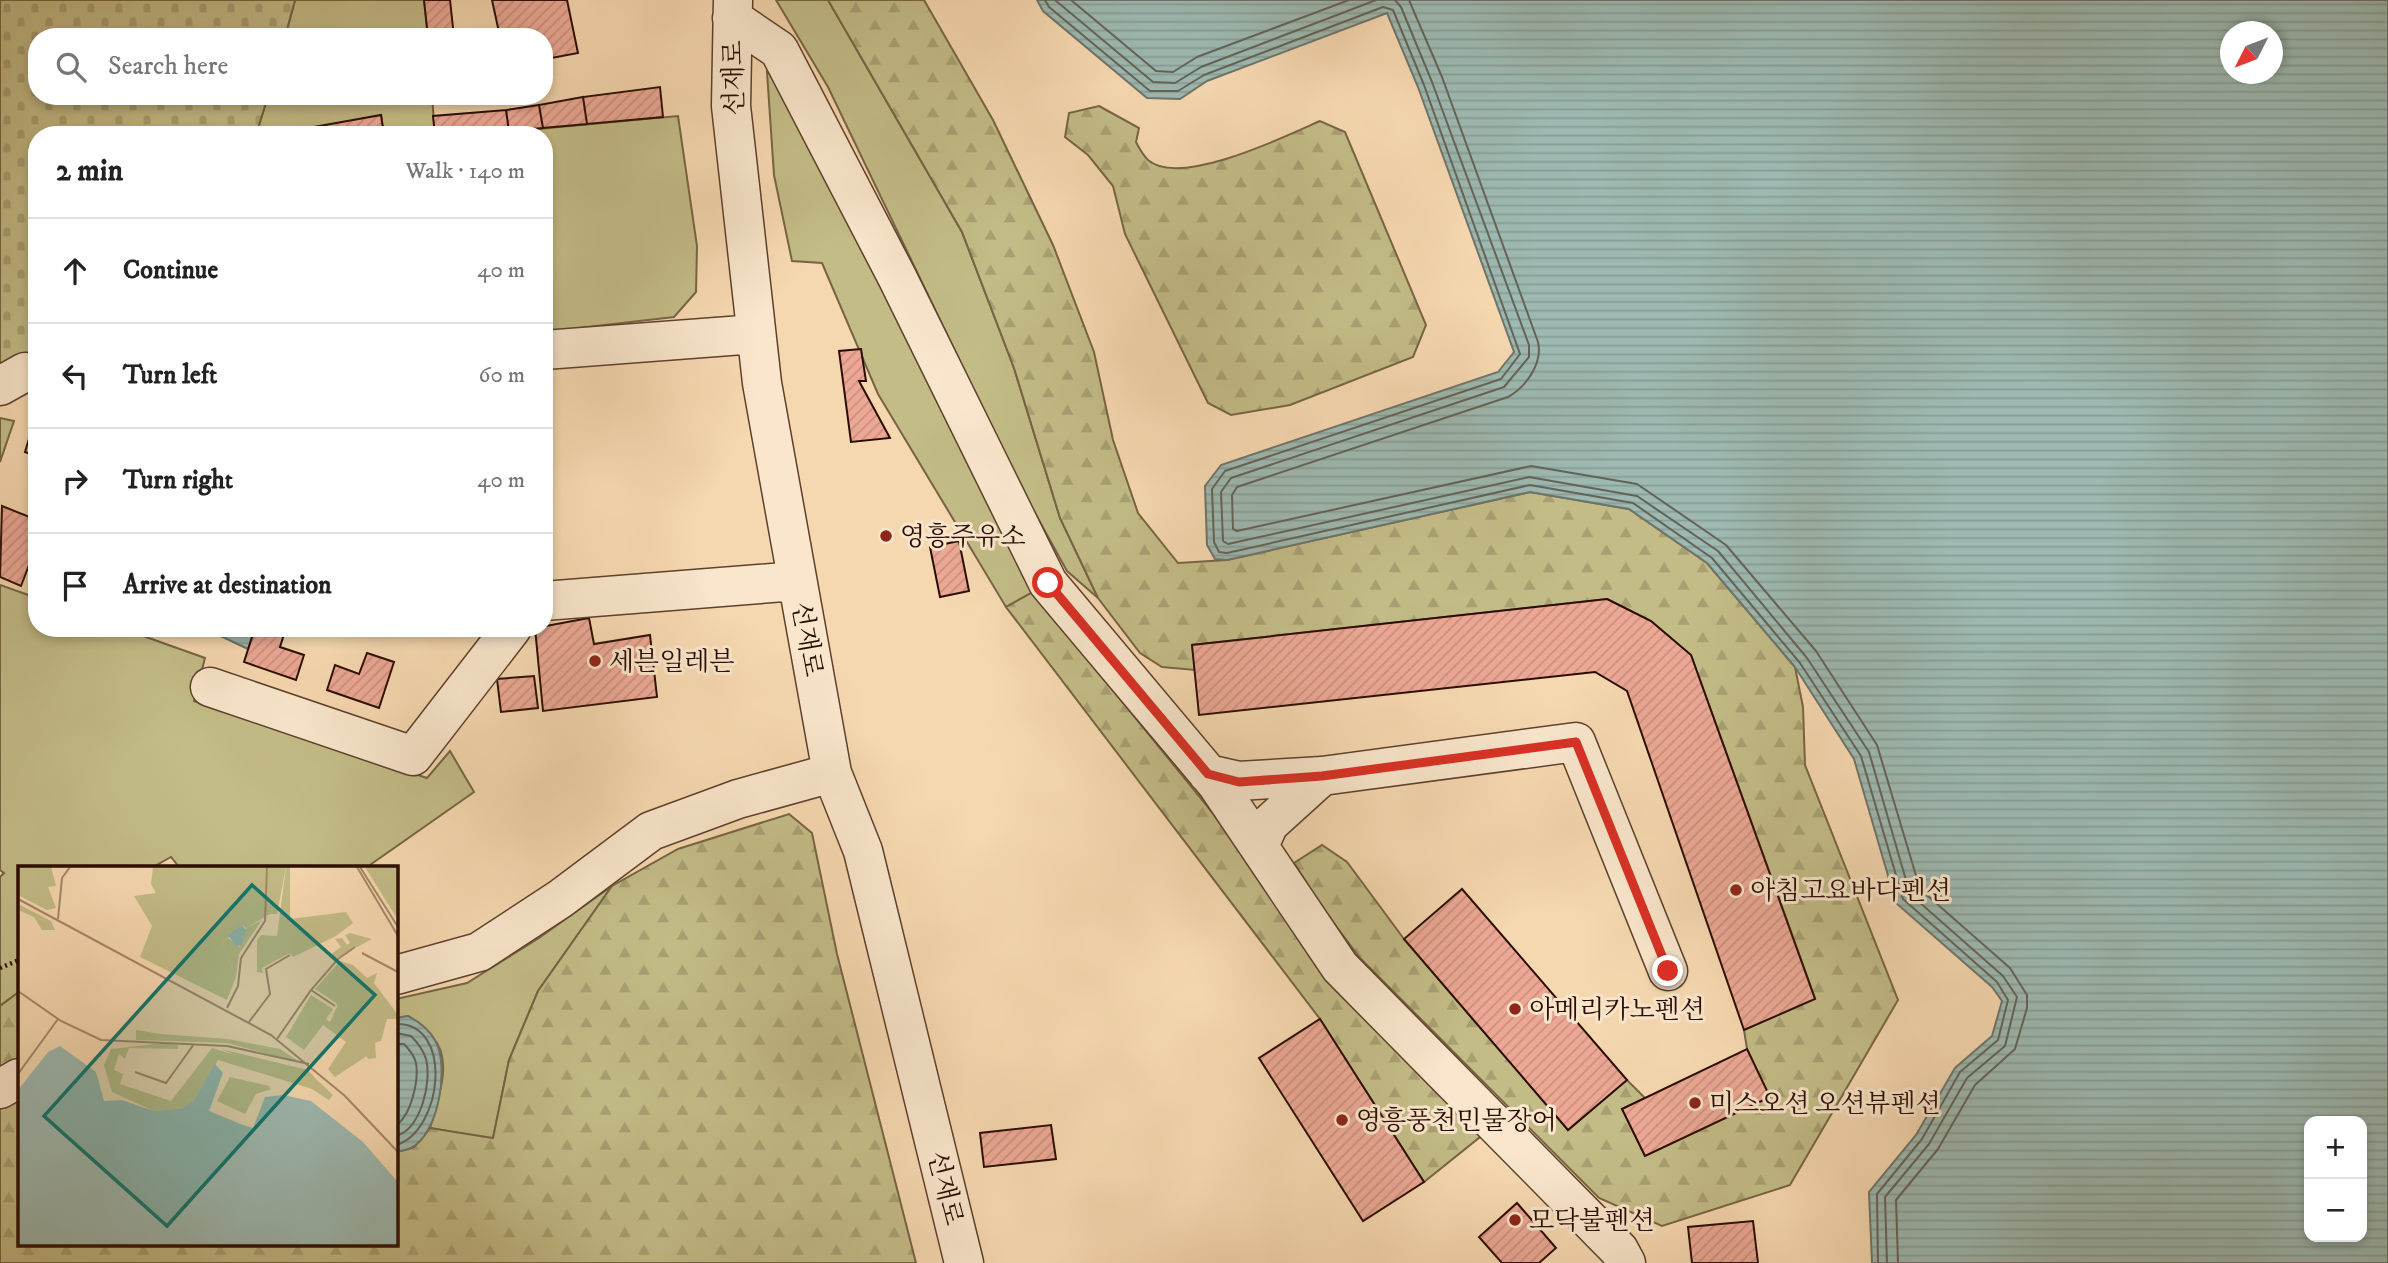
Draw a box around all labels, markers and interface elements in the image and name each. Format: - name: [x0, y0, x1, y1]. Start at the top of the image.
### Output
- north arrow: [2220, 21, 2283, 84]
- search box: [28, 28, 553, 105]
- street label: 선재로: [717, 40, 752, 116]
- icon: search: [52, 48, 90, 86]
- text: Search here: [108, 50, 228, 83]
- text: 2 min: [56, 153, 123, 190]
- text: Walk · 140 m: [406, 157, 525, 186]
- icon: ahead: [56, 252, 94, 290]
- text: Continue: [123, 254, 218, 287]
- text: 40 m: [477, 256, 525, 285]
- icon: left: [56, 357, 94, 395]
- text: Turn left: [123, 359, 217, 392]
- text: 60 m: [478, 361, 525, 390]
- icon: right: [56, 462, 94, 500]
- text: Turn right: [123, 464, 233, 497]
- text: 40 m: [477, 466, 525, 495]
- place label: 영흥주유소: [900, 521, 1026, 554]
- marker: 영흥주유소: [878, 528, 894, 544]
- icon: arrive: [56, 567, 94, 605]
- route start: [1032, 567, 1063, 598]
- text: Arrive at destination: [123, 569, 332, 602]
- street label: 선재로: [784, 599, 829, 679]
- place label: 세븐일레븐: [609, 646, 735, 679]
- marker: 세븐일레븐: [587, 653, 603, 669]
- inset map: [18, 866, 397, 1246]
- place label: 아침고요바다펜션: [1750, 875, 1951, 908]
- marker: 아침고요바다펜션: [1728, 882, 1744, 898]
- route end: [1652, 955, 1683, 986]
- place label: 아메리카노펜션: [1529, 994, 1705, 1027]
- marker: 아메리카노펜션: [1507, 1001, 1523, 1017]
- place label: 미스오션 오션뷰펜션: [1709, 1088, 1941, 1121]
- marker: 미스오션 오션뷰펜션: [1687, 1095, 1703, 1111]
- place label: 영흥풍천민물장어: [1356, 1105, 1557, 1138]
- marker: 영흥풍천민물장어: [1334, 1112, 1350, 1128]
- map controls: [2304, 1116, 2367, 1242]
- button: +: [2304, 1116, 2367, 1179]
- street label: 선재로: [919, 1148, 970, 1229]
- button: −: [2304, 1179, 2367, 1242]
- place label: 모닥불펜션: [1529, 1205, 1655, 1238]
- marker: 모닥불펜션: [1507, 1212, 1523, 1228]

